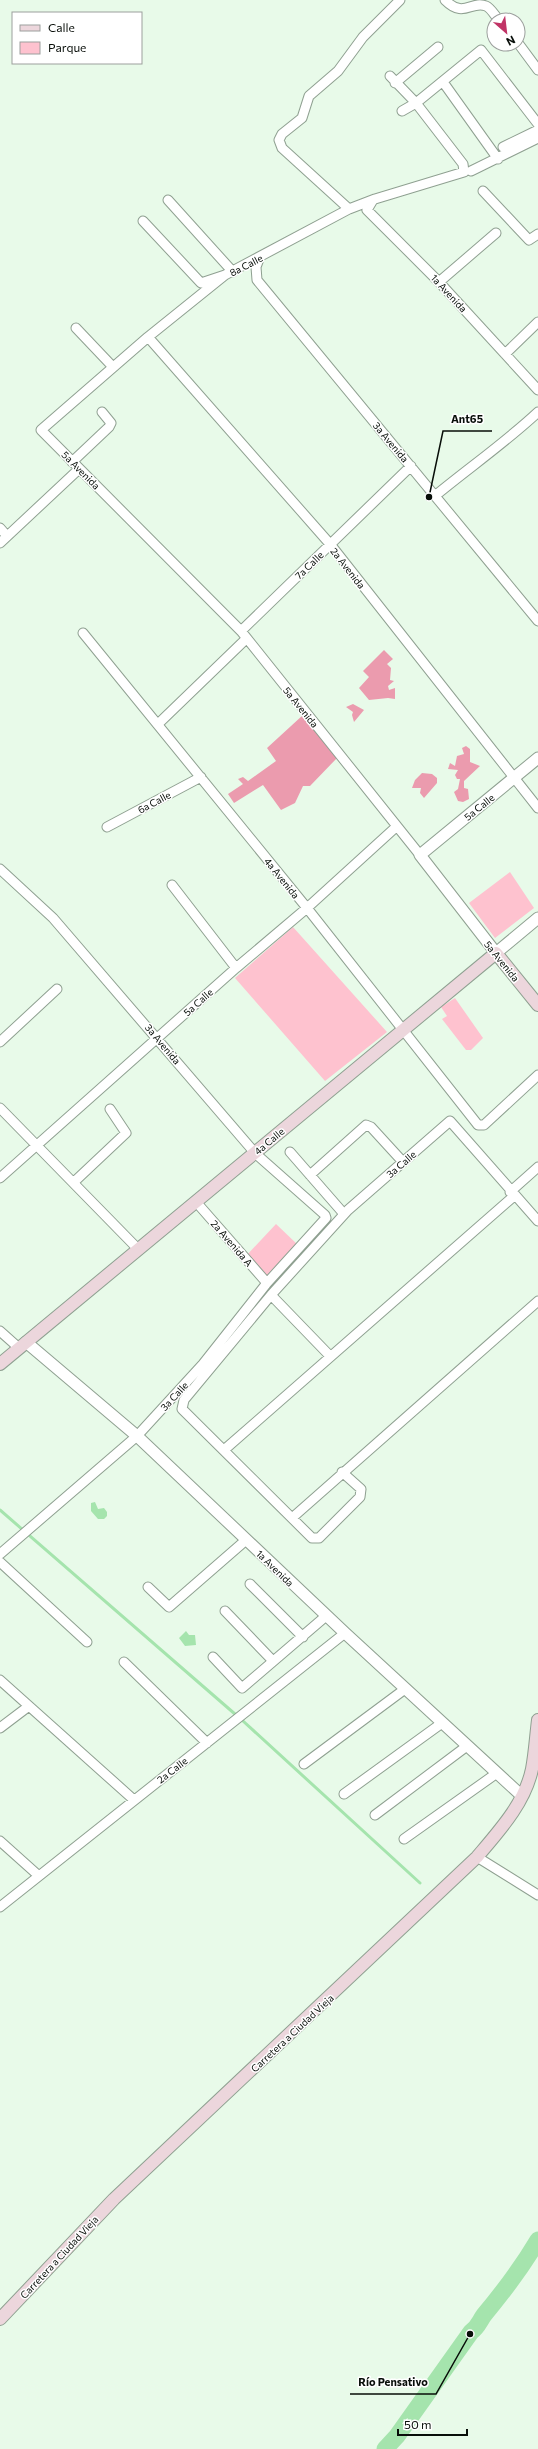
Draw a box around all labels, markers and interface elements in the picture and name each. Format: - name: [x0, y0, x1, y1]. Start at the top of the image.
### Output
- legend: [12, 12, 142, 64]
- north arrow: [486, 12, 526, 52]
- text: Calle: [48, 20, 75, 34]
- text: N: [504, 34, 518, 49]
- text: Parque: [48, 40, 86, 54]
- street label: 8a Calle: [227, 252, 265, 278]
- street label: 1a Avenida: [428, 272, 470, 314]
- callout: Ant65: [443, 408, 492, 431]
- text: Ant65: [451, 412, 483, 425]
- street label: 3a Avenida: [371, 419, 411, 465]
- street label: 5a Avenida: [59, 448, 103, 492]
- street label: 2a Avenida: [328, 545, 368, 591]
- street label: 7a Calle: [292, 549, 326, 581]
- street label: 5a Avenida: [281, 684, 321, 730]
- street label: 6a Calle: [135, 788, 173, 816]
- street label: 5a Calle: [461, 791, 497, 823]
- street label: 4a Avenida: [262, 855, 302, 901]
- street label: 5a Avenida: [482, 938, 522, 984]
- street label: 5a Calle: [181, 986, 215, 1018]
- street label: 3a Avenida: [143, 1021, 183, 1067]
- street label: 4a Calle: [252, 1125, 286, 1157]
- street label: 3a Calle: [384, 1148, 418, 1180]
- street label: 2a Avenida A: [209, 1217, 255, 1269]
- street label: 3a Calle: [158, 1379, 190, 1413]
- street label: 1a Avenida: [254, 1547, 296, 1589]
- street label: 2a Calle: [154, 1754, 190, 1786]
- street label: Carretera a Ciudad Vieja: [248, 1992, 336, 2074]
- street label: Carretera a Ciudad Vieja: [18, 2213, 100, 2301]
- callout: Río Pensativo: [350, 2371, 436, 2394]
- text: Río Pensativo: [358, 2375, 428, 2388]
- scale bar: [398, 2411, 467, 2437]
- text: 50 m: [404, 2417, 432, 2431]

